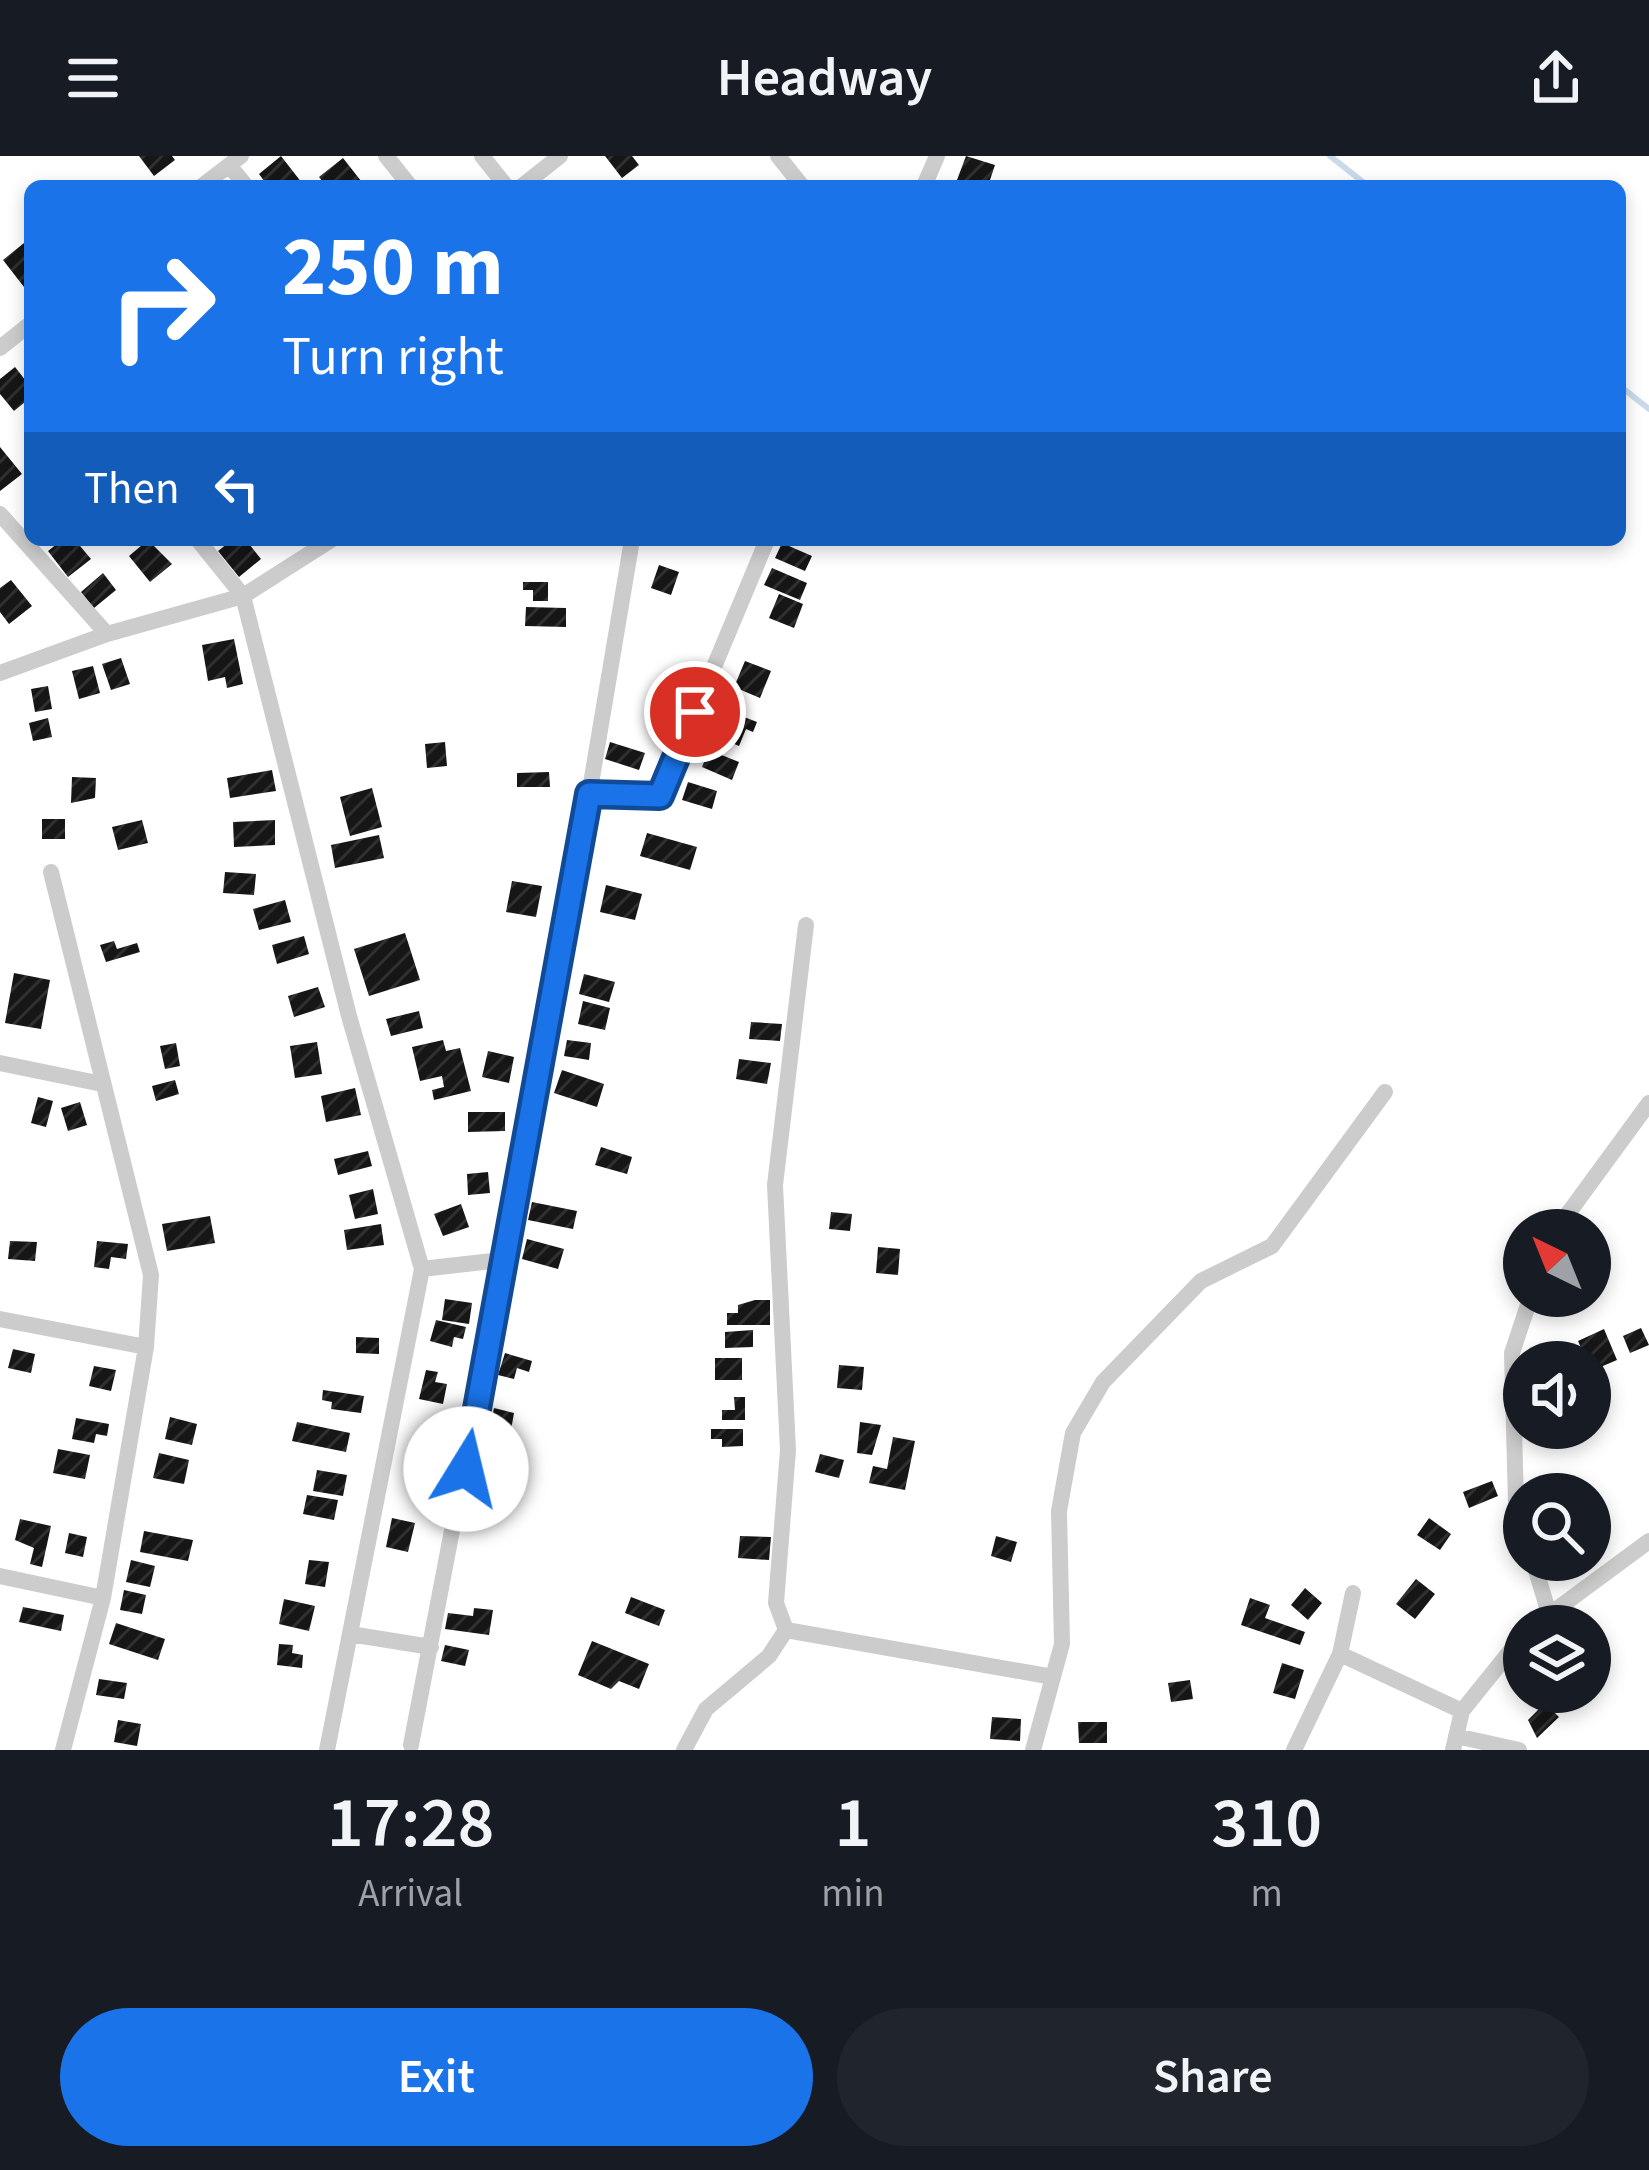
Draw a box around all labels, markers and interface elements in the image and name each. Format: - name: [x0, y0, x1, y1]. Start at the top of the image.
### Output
- text: Headway: [717, 40, 932, 117]
- icon: menu: [60, 45, 126, 111]
- icon: share: [1523, 45, 1589, 111]
- text: 250 m: [282, 208, 504, 328]
- icon: right: [84, 228, 240, 384]
- text: Turn right: [282, 319, 504, 396]
- icon: left: [204, 456, 270, 522]
- text: Then: [84, 457, 180, 521]
- pin: [644, 661, 746, 763]
- icon: arrive: [662, 679, 728, 745]
- north arrow: [1503, 1209, 1611, 1317]
- map controls: [1503, 1209, 1611, 1713]
- button: sound: [1503, 1341, 1611, 1449]
- position arrow: [403, 1406, 529, 1532]
- button: search: [1503, 1473, 1611, 1581]
- button: layers: [1503, 1605, 1611, 1713]
- text: 17:28: [327, 1772, 494, 1875]
- text: 1: [834, 1772, 871, 1875]
- text: 310: [1211, 1772, 1322, 1875]
- text: Arrival: [358, 1866, 463, 1922]
- text: min: [821, 1866, 885, 1922]
- text: m: [1251, 1866, 1283, 1922]
- button: Exit: [60, 2008, 813, 2146]
- button: Share: [837, 2008, 1589, 2146]

